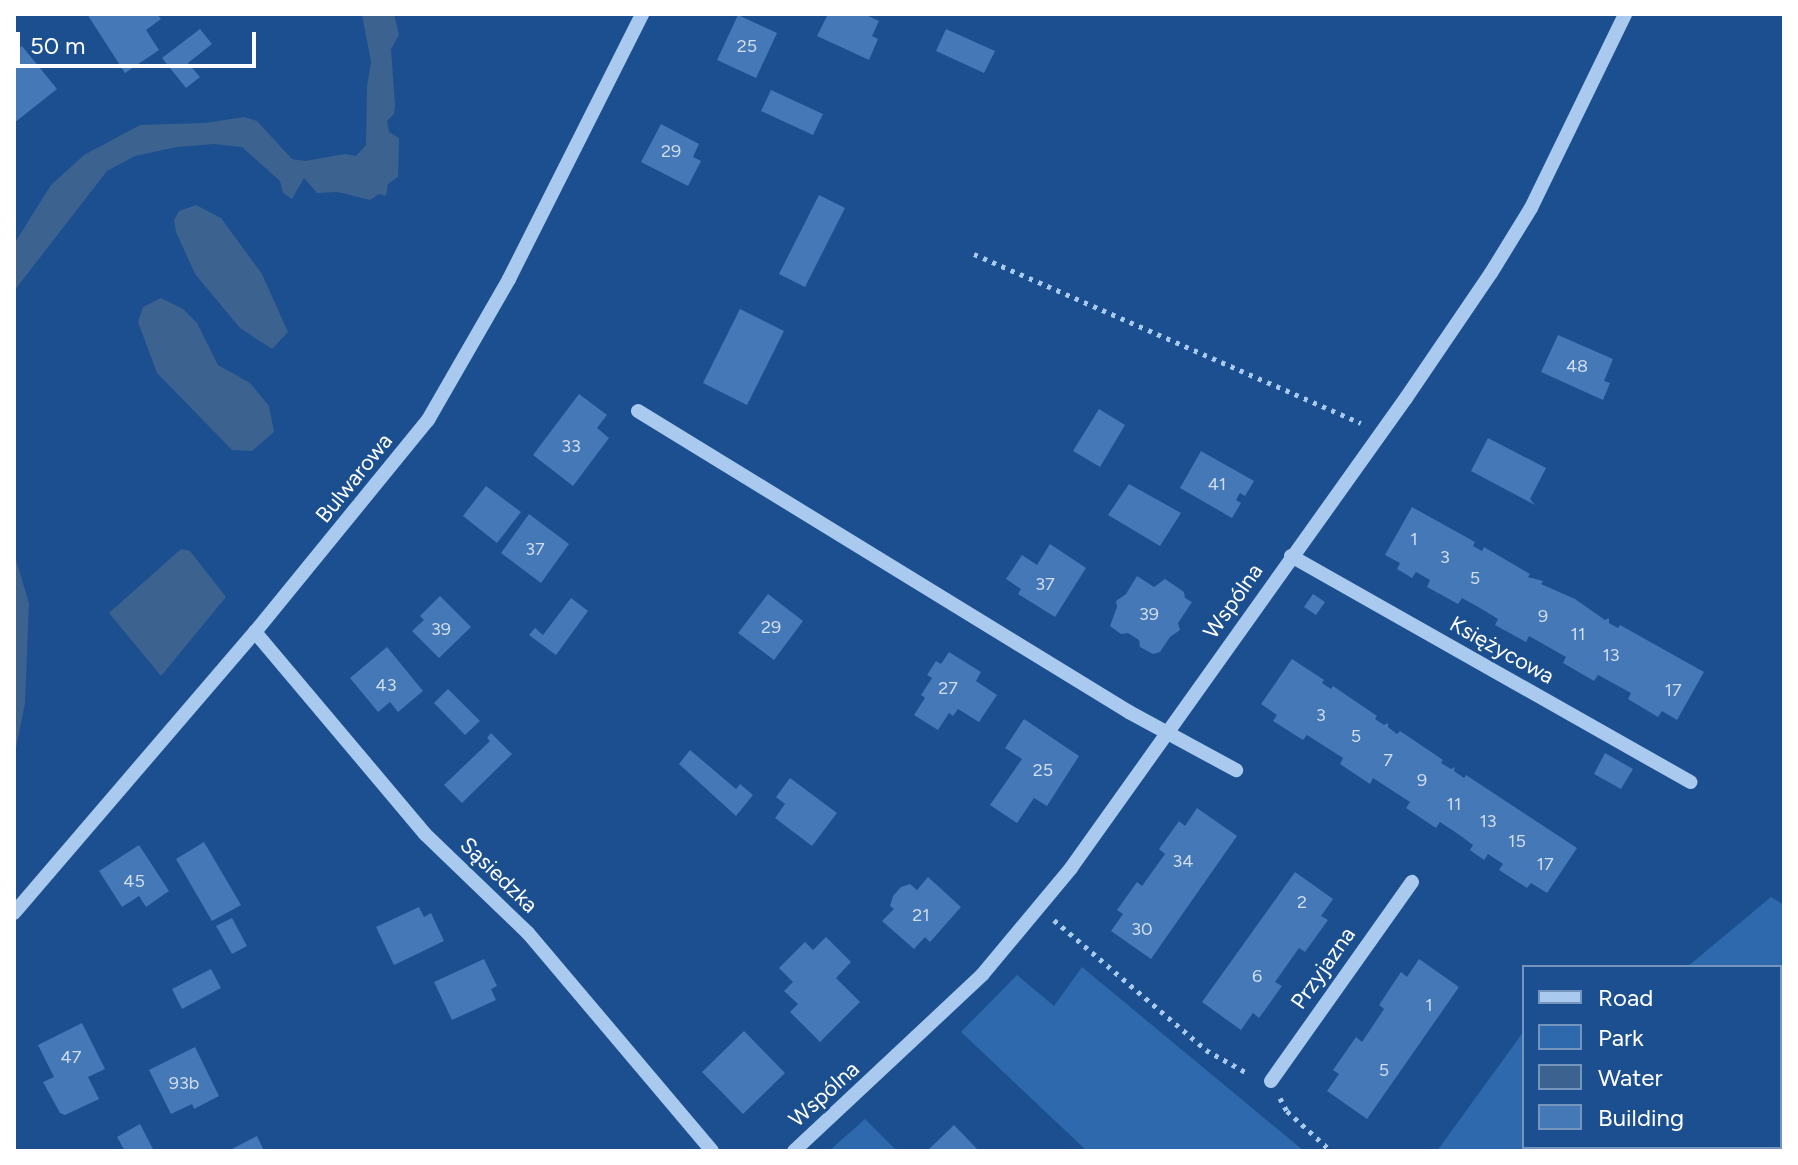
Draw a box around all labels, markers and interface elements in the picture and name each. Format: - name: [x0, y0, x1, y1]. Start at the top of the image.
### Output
- scale bar: [20, 16, 260, 66]
- text: 50 m: [30, 31, 86, 60]
- house number: 25: [737, 35, 757, 57]
- house number: 29: [661, 140, 681, 162]
- house number: 48: [1566, 355, 1588, 377]
- street label: Bulwarowa: [310, 428, 398, 528]
- house number: 33: [561, 435, 581, 457]
- house number: 41: [1208, 473, 1226, 495]
- house number: 1: [1410, 528, 1418, 550]
- house number: 37: [525, 538, 545, 560]
- house number: 3: [1440, 546, 1450, 568]
- street label: Wspólna: [1198, 558, 1268, 644]
- house number: 5: [1470, 567, 1480, 589]
- house number: 37: [1035, 573, 1055, 595]
- house number: 39: [1139, 603, 1159, 625]
- house number: 9: [1538, 605, 1548, 627]
- street label: Księżycowa: [1445, 610, 1559, 690]
- house number: 29: [761, 616, 781, 638]
- house number: 39: [431, 618, 451, 640]
- house number: 11: [1571, 623, 1585, 645]
- house number: 13: [1602, 644, 1620, 666]
- house number: 43: [376, 674, 396, 696]
- house number: 27: [938, 677, 958, 699]
- house number: 17: [1664, 679, 1682, 701]
- house number: 3: [1316, 704, 1326, 726]
- house number: 5: [1351, 725, 1361, 747]
- house number: 7: [1383, 749, 1393, 771]
- house number: 25: [1033, 759, 1053, 781]
- house number: 9: [1417, 769, 1427, 791]
- house number: 11: [1447, 793, 1461, 815]
- house number: 13: [1479, 810, 1497, 832]
- house number: 15: [1508, 830, 1526, 852]
- street label: Sąsiedzka: [455, 832, 543, 918]
- house number: 34: [1173, 850, 1193, 872]
- house number: 17: [1536, 853, 1554, 875]
- house number: 45: [123, 870, 145, 892]
- house number: 2: [1297, 891, 1307, 913]
- house number: 21: [912, 904, 930, 926]
- house number: 30: [1131, 918, 1153, 940]
- street label: Przyjazna: [1285, 922, 1361, 1014]
- house number: 6: [1252, 965, 1262, 987]
- legend: [1522, 965, 1782, 1149]
- text: Road: [1598, 983, 1653, 1012]
- house number: 1: [1425, 994, 1433, 1016]
- text: Park: [1598, 1023, 1644, 1052]
- house number: 47: [61, 1046, 81, 1068]
- street label: Wspólna: [783, 1056, 865, 1132]
- house number: 5: [1379, 1059, 1389, 1081]
- text: Water: [1598, 1063, 1663, 1092]
- house number: 93b: [169, 1072, 199, 1094]
- text: Building: [1598, 1103, 1684, 1132]

